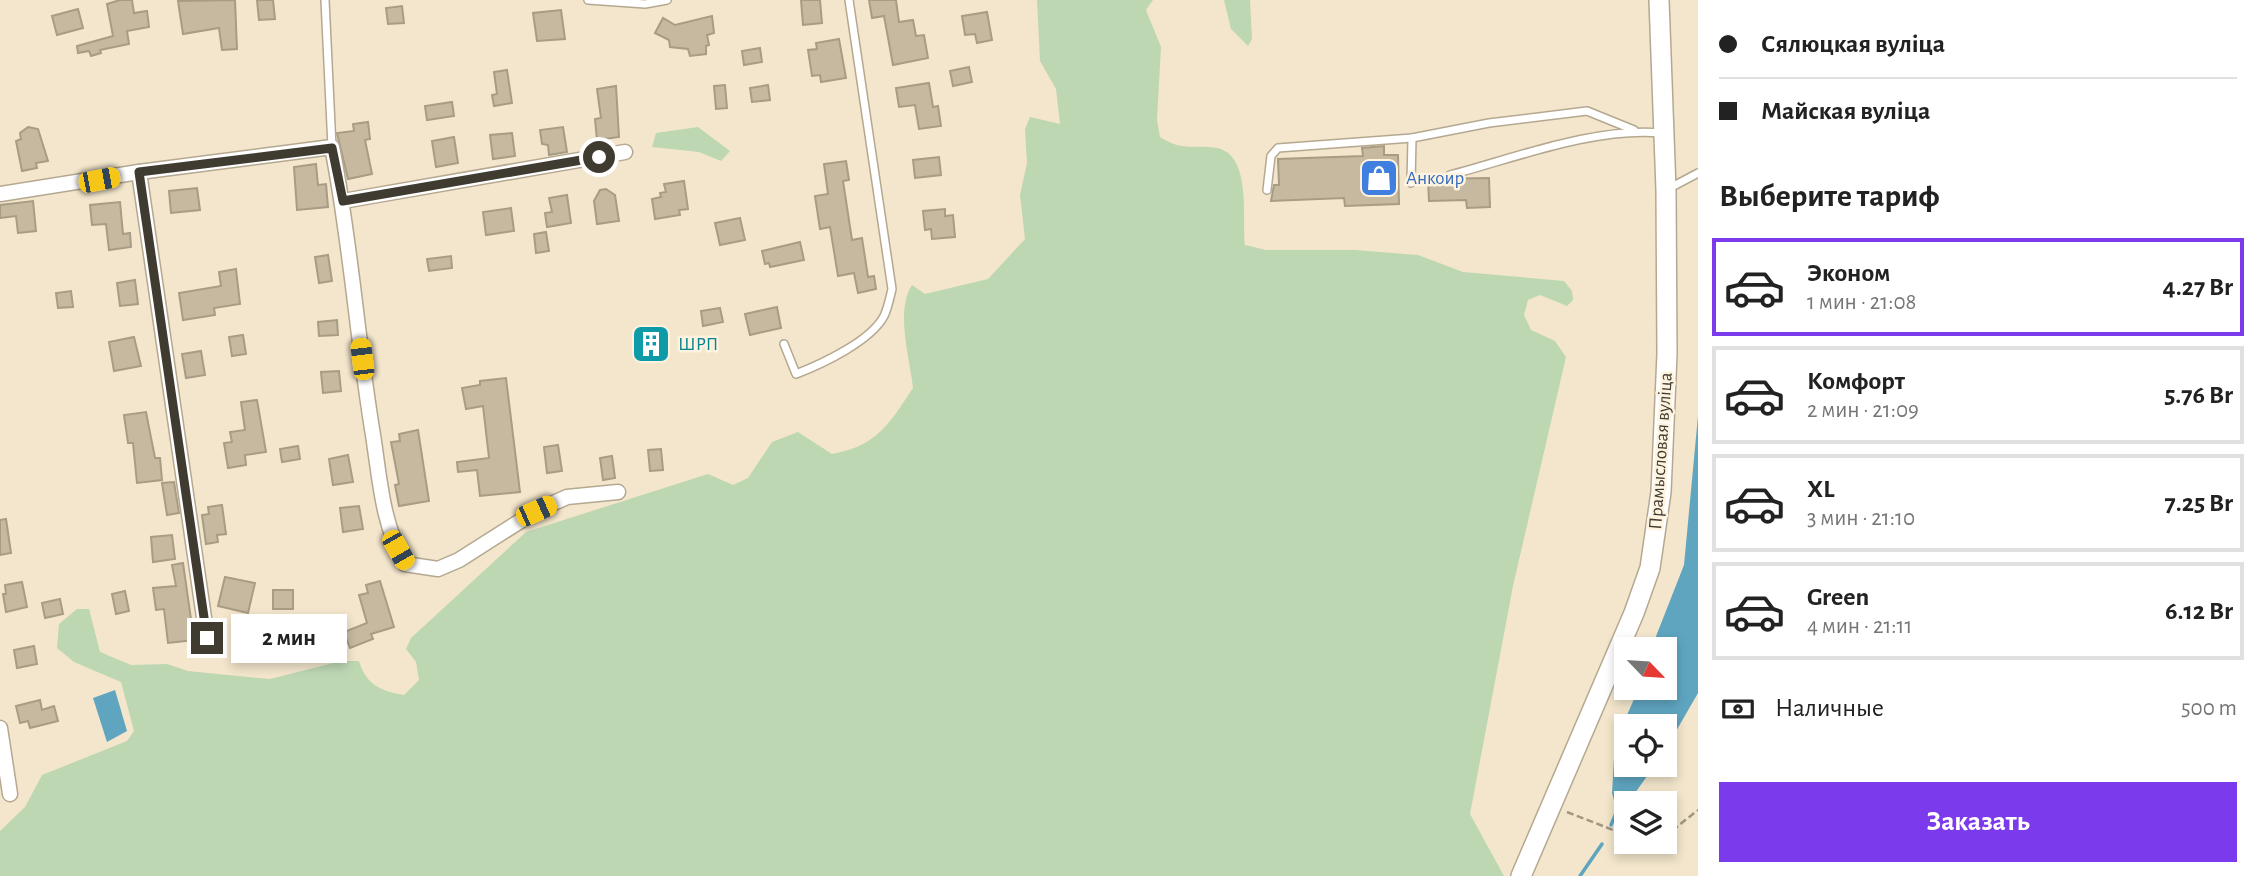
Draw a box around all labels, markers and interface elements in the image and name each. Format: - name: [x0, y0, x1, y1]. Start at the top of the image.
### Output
- text: Сялюцкая вуліца: [1761, 31, 1945, 57]
- text: Майская вуліца: [1761, 98, 1930, 124]
- route start: [583, 141, 615, 173]
- shop icon: Анкоир: [1358, 157, 1400, 199]
- car: [77, 166, 122, 194]
- place label: Анкоир: [1406, 169, 1464, 188]
- text: Выберите тариф: [1719, 180, 1940, 212]
- icon: car: [1723, 256, 1786, 319]
- text: Эконом: [1807, 260, 1890, 286]
- text: 4.27 Br: [2163, 274, 2233, 300]
- text: 1 мин · 21:08: [1807, 291, 1916, 314]
- building icon: ШРП: [630, 323, 672, 365]
- place label: ШРП: [678, 335, 718, 354]
- car: [350, 337, 375, 381]
- icon: car: [1723, 364, 1786, 427]
- text: Комфорт: [1807, 368, 1905, 394]
- street label: Прамысловая вуліца: [1646, 372, 1676, 530]
- text: 5.76 Br: [2164, 382, 2233, 408]
- text: 2 мин · 21:09: [1807, 399, 1919, 422]
- icon: car: [1723, 472, 1786, 535]
- text: XL: [1807, 476, 1834, 502]
- text: 7.25 Br: [2164, 490, 2233, 516]
- car: [513, 493, 560, 529]
- text: 3 мин · 21:10: [1807, 507, 1915, 530]
- car: [379, 527, 418, 573]
- icon: car: [1723, 580, 1786, 643]
- text: Green: [1807, 584, 1869, 610]
- text: 6.12 Br: [2165, 598, 2233, 624]
- callout: 2 мин: [232, 614, 347, 662]
- text: 4 мин · 21:11: [1807, 615, 1912, 638]
- route end: [191, 622, 223, 654]
- text: 2 мин: [262, 627, 316, 650]
- north arrow: [1614, 637, 1676, 700]
- map controls: [1614, 637, 1677, 854]
- icon: cash: [1719, 690, 1757, 728]
- text: Наличные: [1775, 695, 1884, 721]
- text: 500 m: [2181, 697, 2237, 720]
- button: locate: [1614, 714, 1677, 777]
- button: Заказать: [1719, 782, 2237, 862]
- button: layers: [1614, 791, 1677, 854]

